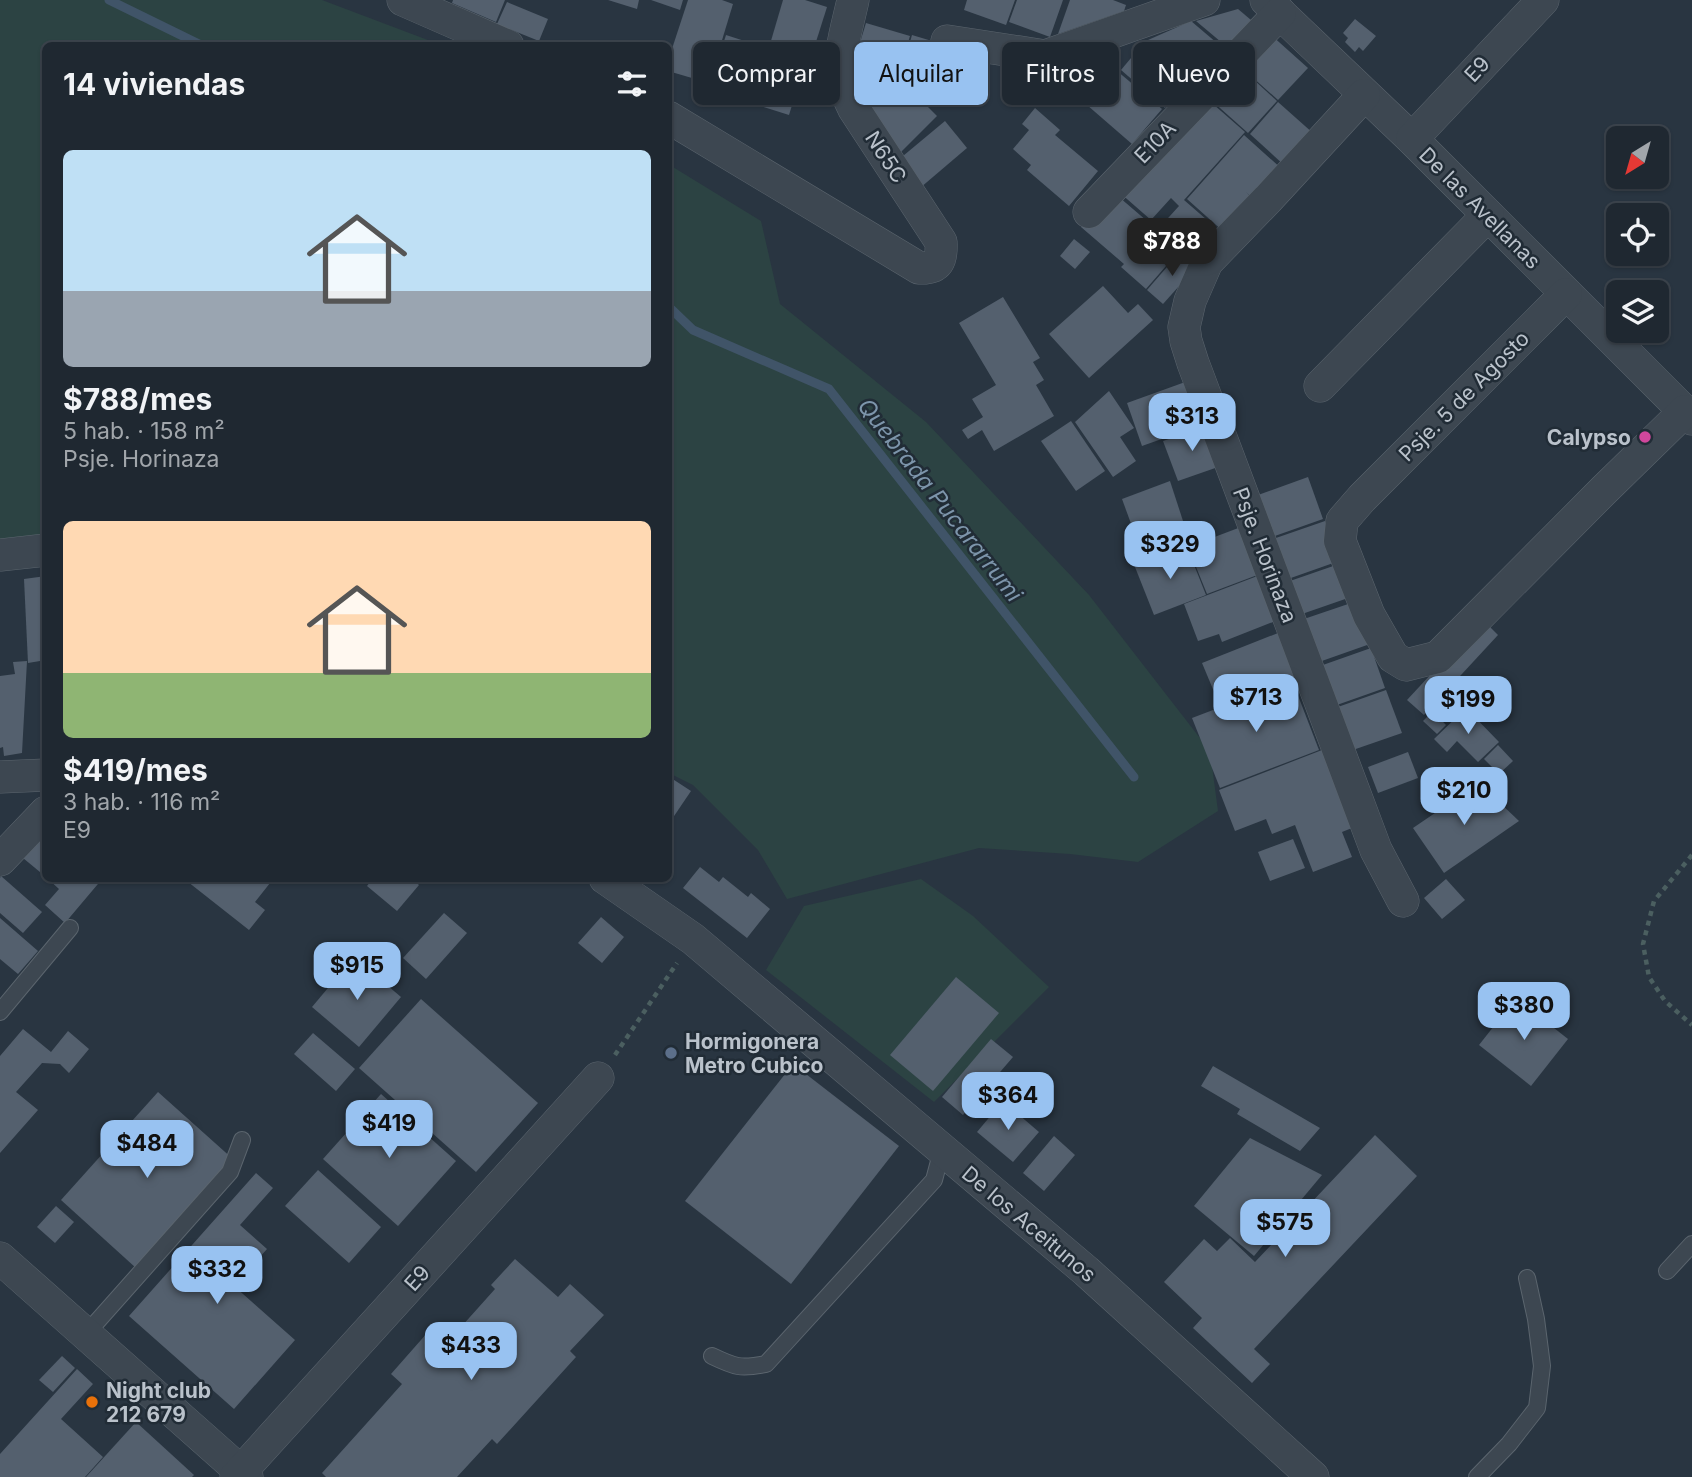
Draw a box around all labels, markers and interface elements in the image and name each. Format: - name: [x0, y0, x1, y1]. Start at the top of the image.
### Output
- chip: Comprar: [693, 42, 840, 105]
- chip: Alquilar: [854, 42, 988, 105]
- chip: Filtros: [1002, 42, 1119, 105]
- chip: Nuevo: [1133, 42, 1255, 105]
- street label: E9: [1459, 51, 1495, 87]
- icon: filters: [613, 65, 651, 103]
- text: 14 viviendas: [63, 66, 245, 102]
- street label: E10A: [1129, 116, 1181, 168]
- street label: N65C: [860, 126, 912, 188]
- north arrow: [1606, 126, 1670, 189]
- map controls: [1606, 126, 1669, 343]
- street label: De las Avellanas: [1414, 142, 1546, 274]
- icon: home: [294, 196, 420, 322]
- button: locate: [1606, 203, 1669, 266]
- pin: $788: [1131, 218, 1213, 278]
- text: $788: [1143, 227, 1201, 255]
- button: layers: [1606, 280, 1669, 343]
- street label: Psje. 5 de Agosto: [1394, 326, 1534, 466]
- text: $788/mes: [63, 381, 212, 417]
- water label: Quebrada Pucararrumi: [852, 393, 1028, 608]
- pin: $313: [1151, 393, 1233, 453]
- text: $313: [1165, 402, 1219, 430]
- text: 5 hab. · 158 m²: [63, 417, 225, 445]
- place label: Calypso: [1547, 425, 1631, 450]
- marker: Calypso: [1637, 429, 1653, 445]
- text: Psje. Horinaza: [63, 445, 220, 473]
- street label: Psje. Horinaza: [1228, 484, 1302, 626]
- pin: $329: [1129, 522, 1211, 581]
- text: $329: [1140, 530, 1200, 558]
- icon: home: [294, 567, 420, 693]
- pin: $713: [1215, 674, 1297, 734]
- pin: $199: [1427, 676, 1509, 736]
- text: $713: [1229, 683, 1283, 711]
- text: $199: [1441, 685, 1495, 713]
- text: $419/mes: [63, 752, 208, 788]
- pin: $210: [1423, 768, 1505, 827]
- text: $210: [1437, 776, 1491, 804]
- text: 3 hab. · 116 m²: [63, 788, 220, 816]
- text: E9: [63, 816, 91, 844]
- pin: $915: [316, 942, 398, 1002]
- text: $915: [330, 951, 384, 979]
- pin: $380: [1483, 982, 1565, 1042]
- text: $380: [1494, 991, 1554, 1019]
- place label: Hormigonera Metro Cubico: [685, 1029, 824, 1078]
- marker: Hormigonera Metro Cubico: [663, 1045, 679, 1061]
- pin: $364: [967, 1072, 1049, 1132]
- text: $364: [978, 1081, 1038, 1109]
- pin: $419: [348, 1100, 430, 1160]
- text: $419: [362, 1109, 416, 1137]
- pin: $484: [106, 1120, 188, 1180]
- text: $484: [116, 1129, 178, 1157]
- street label: De los Aceitunos: [957, 1161, 1101, 1287]
- pin: $575: [1244, 1200, 1326, 1259]
- text: $575: [1256, 1208, 1314, 1236]
- pin: $332: [176, 1246, 258, 1306]
- text: $332: [187, 1255, 247, 1283]
- street label: E9: [399, 1260, 435, 1296]
- pin: $433: [430, 1322, 512, 1382]
- text: $433: [441, 1331, 501, 1359]
- place label: Night club 212 679: [106, 1378, 211, 1427]
- marker: Night club 212 679: [84, 1394, 100, 1410]

